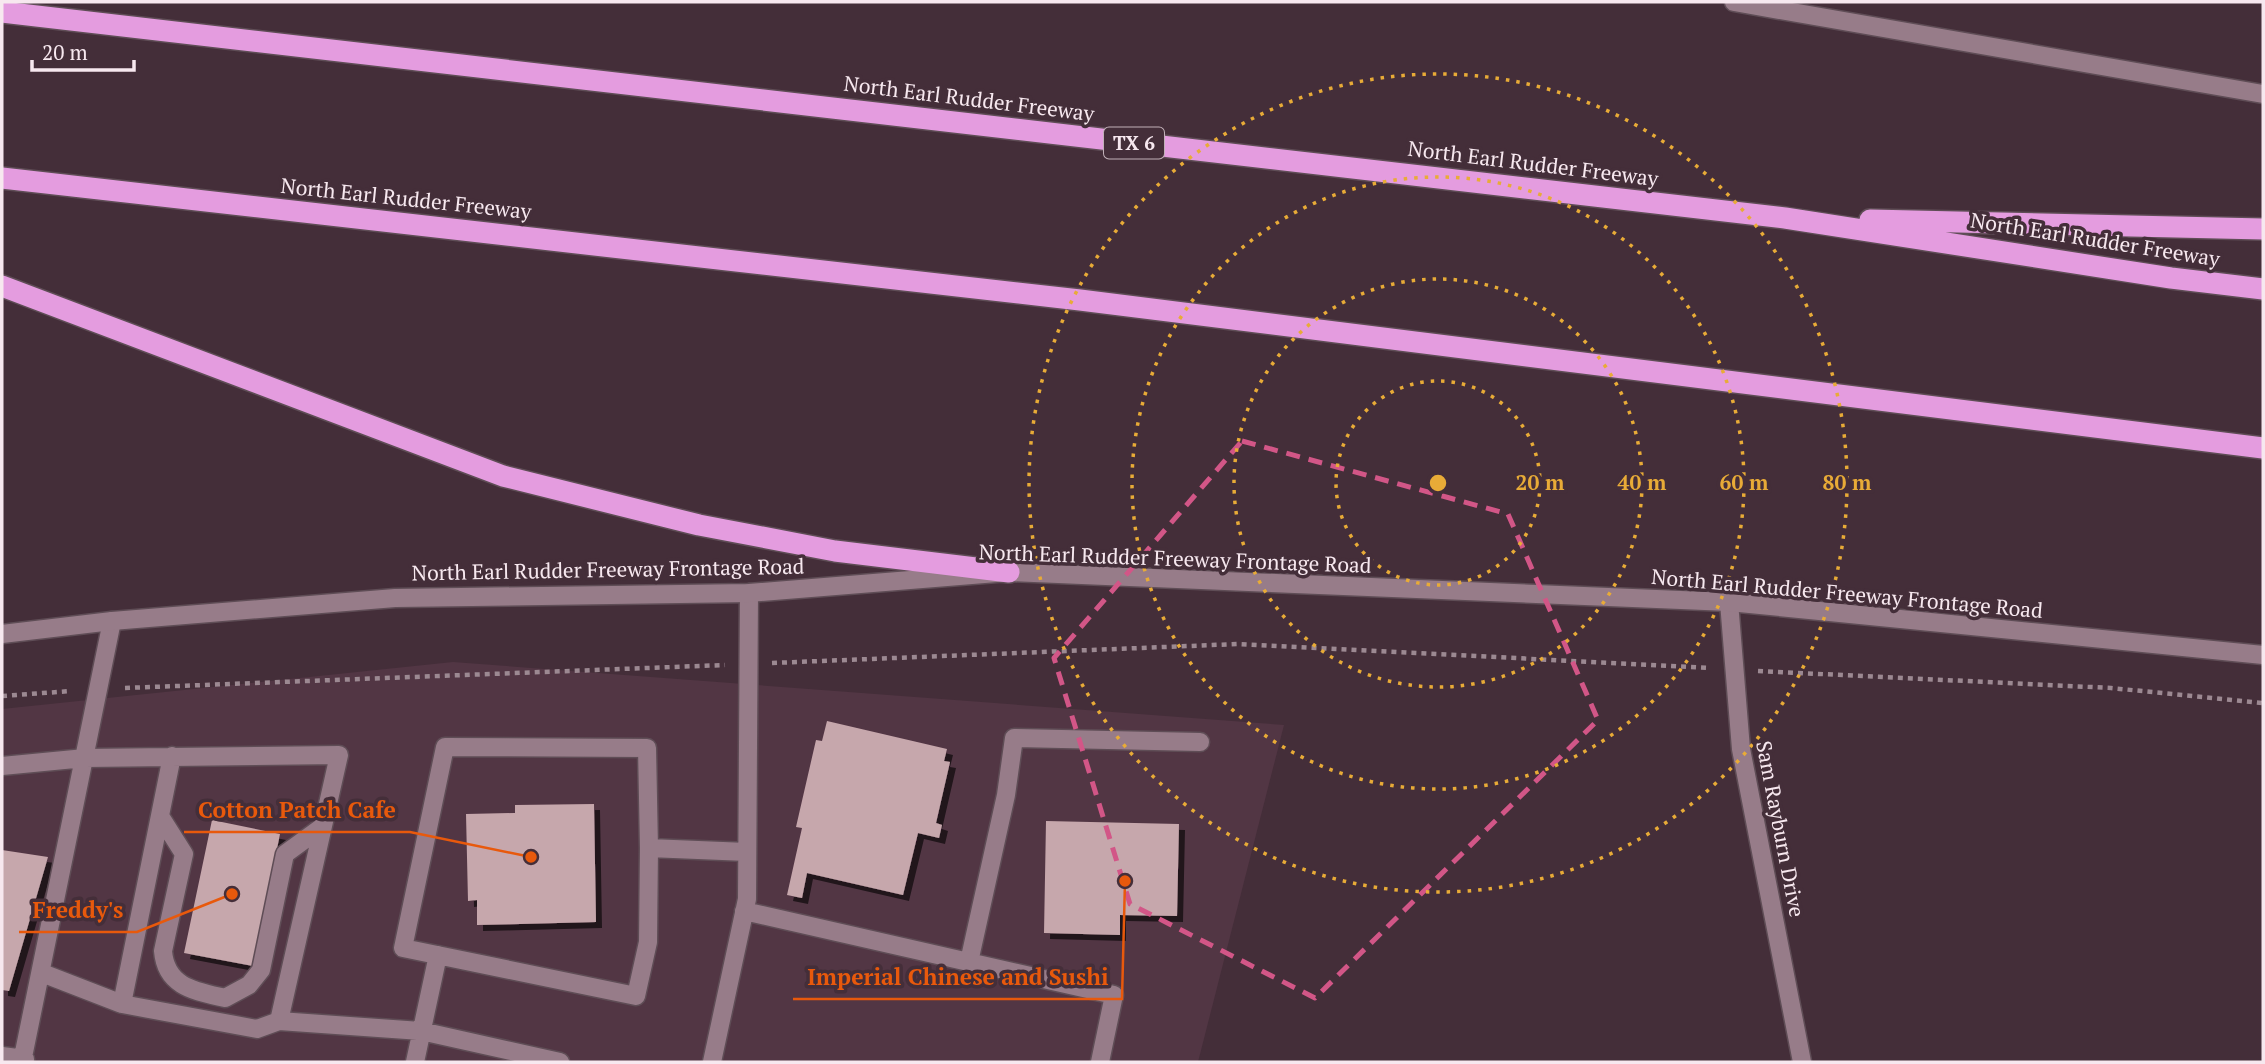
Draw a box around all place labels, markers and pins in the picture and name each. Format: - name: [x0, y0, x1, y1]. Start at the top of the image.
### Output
- centre of rings: [1426, 471, 1450, 495]
- callout: Cotton Patch Cafe: [184, 788, 410, 832]
- callout: Freddy's: [19, 888, 137, 932]
- callout: Imperial Chinese and Sushi: [793, 955, 1122, 999]

